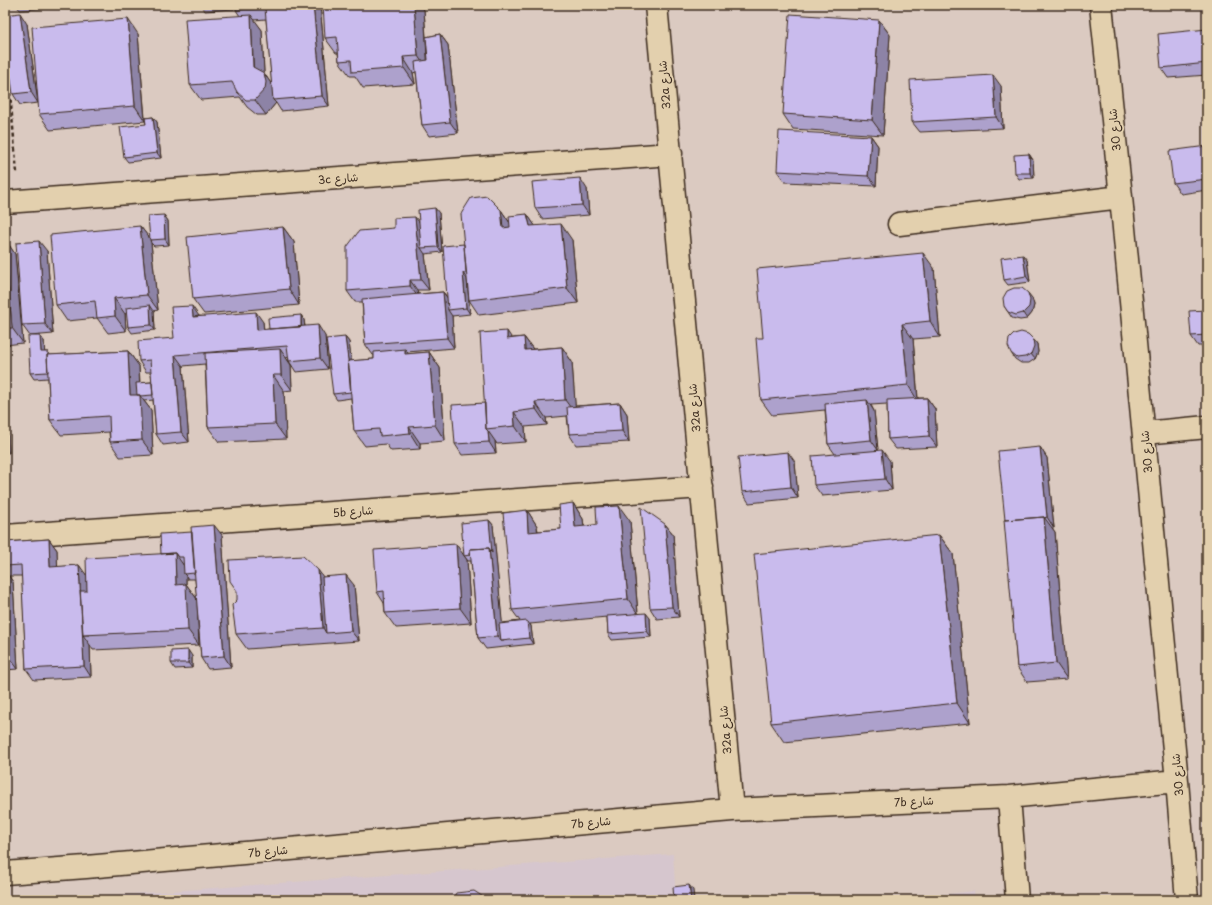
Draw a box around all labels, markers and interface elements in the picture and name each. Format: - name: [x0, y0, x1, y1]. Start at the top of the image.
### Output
- street label: 32a شارع: [653, 60, 676, 110]
- street label: شارع 30: [1103, 108, 1126, 152]
- street label: 3c شارع: [317, 168, 359, 189]
- street label: 32a شارع: [683, 383, 706, 433]
- street label: شارع 30: [1136, 430, 1157, 474]
- street label: 5b شارع: [332, 501, 374, 522]
- street label: 32a شارع: [714, 705, 737, 755]
- street label: شارع 30: [1167, 753, 1188, 797]
- street label: 7b شارع: [894, 791, 934, 812]
- street label: 7b شارع: [570, 812, 612, 833]
- street label: 7b شارع: [247, 841, 289, 862]

